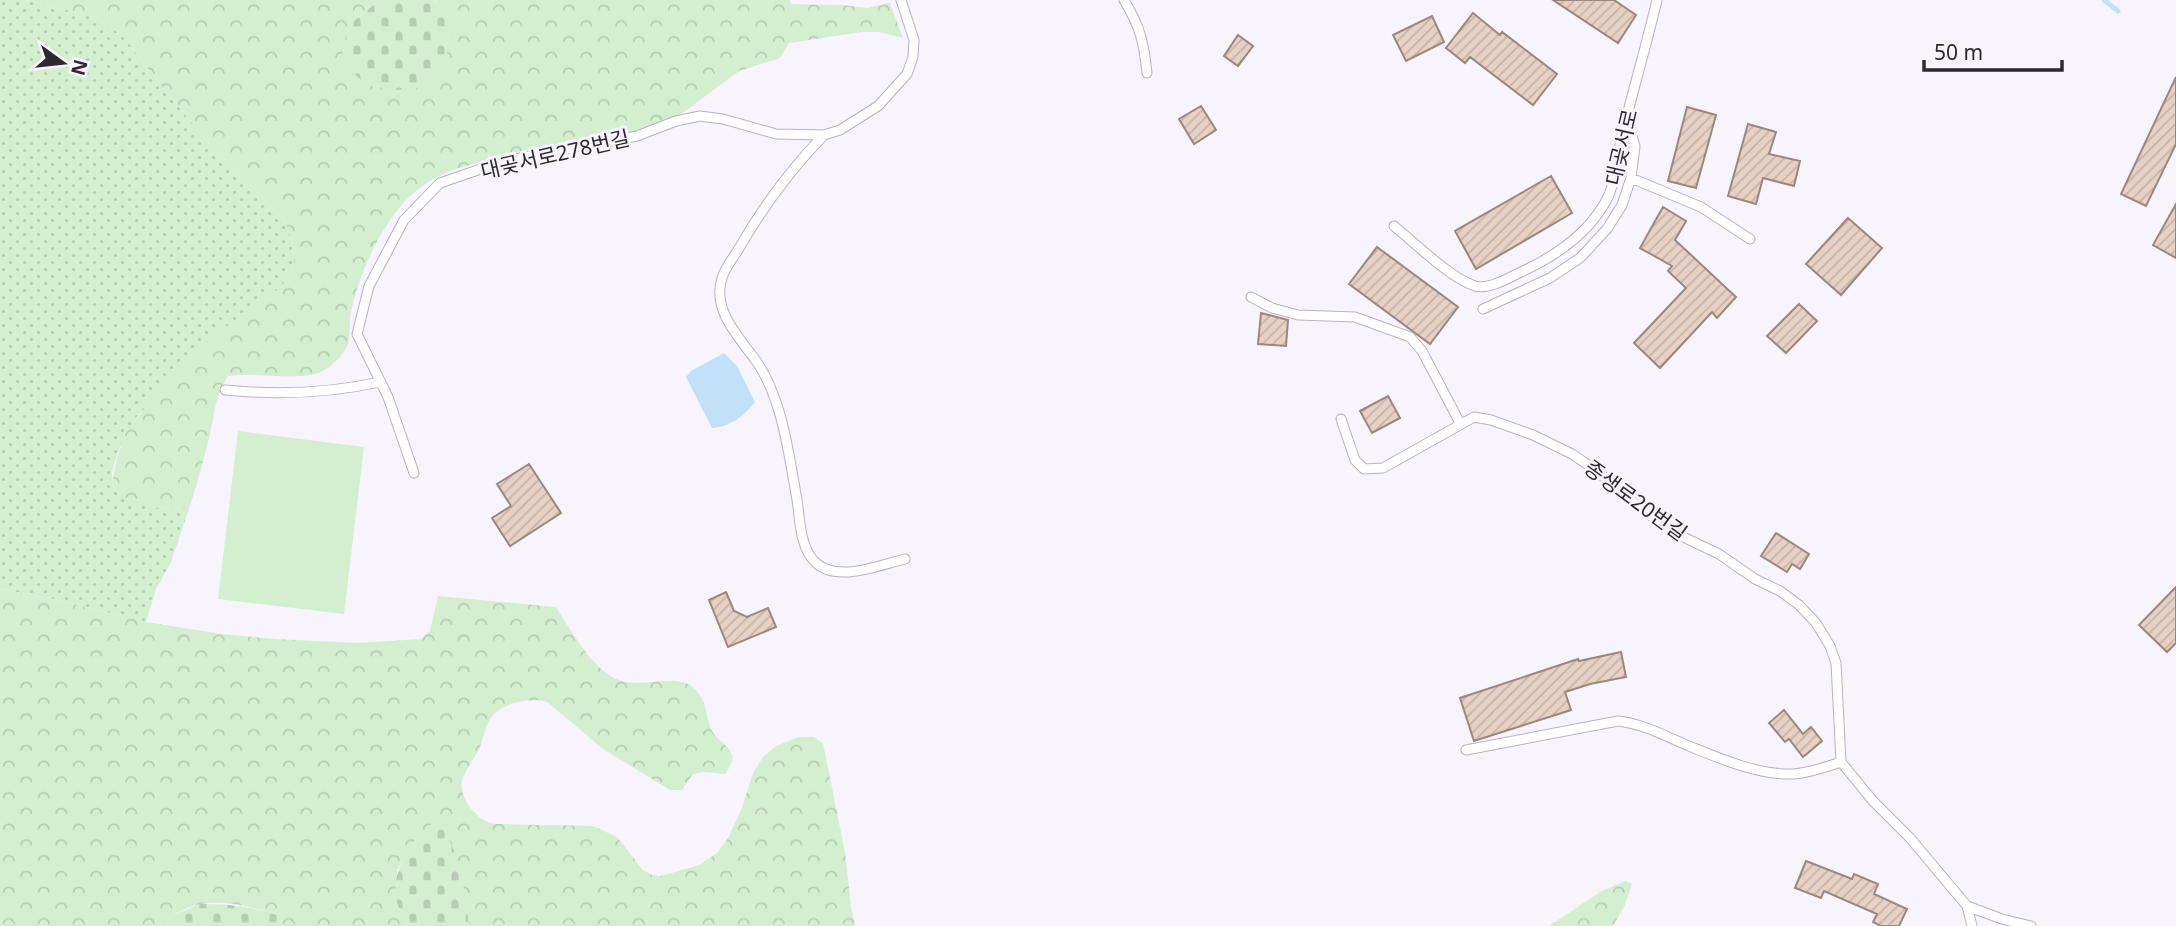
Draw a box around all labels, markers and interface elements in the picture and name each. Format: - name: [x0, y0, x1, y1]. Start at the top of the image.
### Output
- north arrow: [28, 28, 98, 98]
- scale bar: [1924, 28, 2062, 72]
- text: 50 m: [1934, 38, 1983, 66]
- text: N: [65, 57, 94, 78]
- street label: 대곶서로: [1599, 106, 1643, 188]
- street label: 대곶서로278번길: [478, 123, 632, 185]
- street label: 종생로20번길: [1579, 453, 1693, 547]

